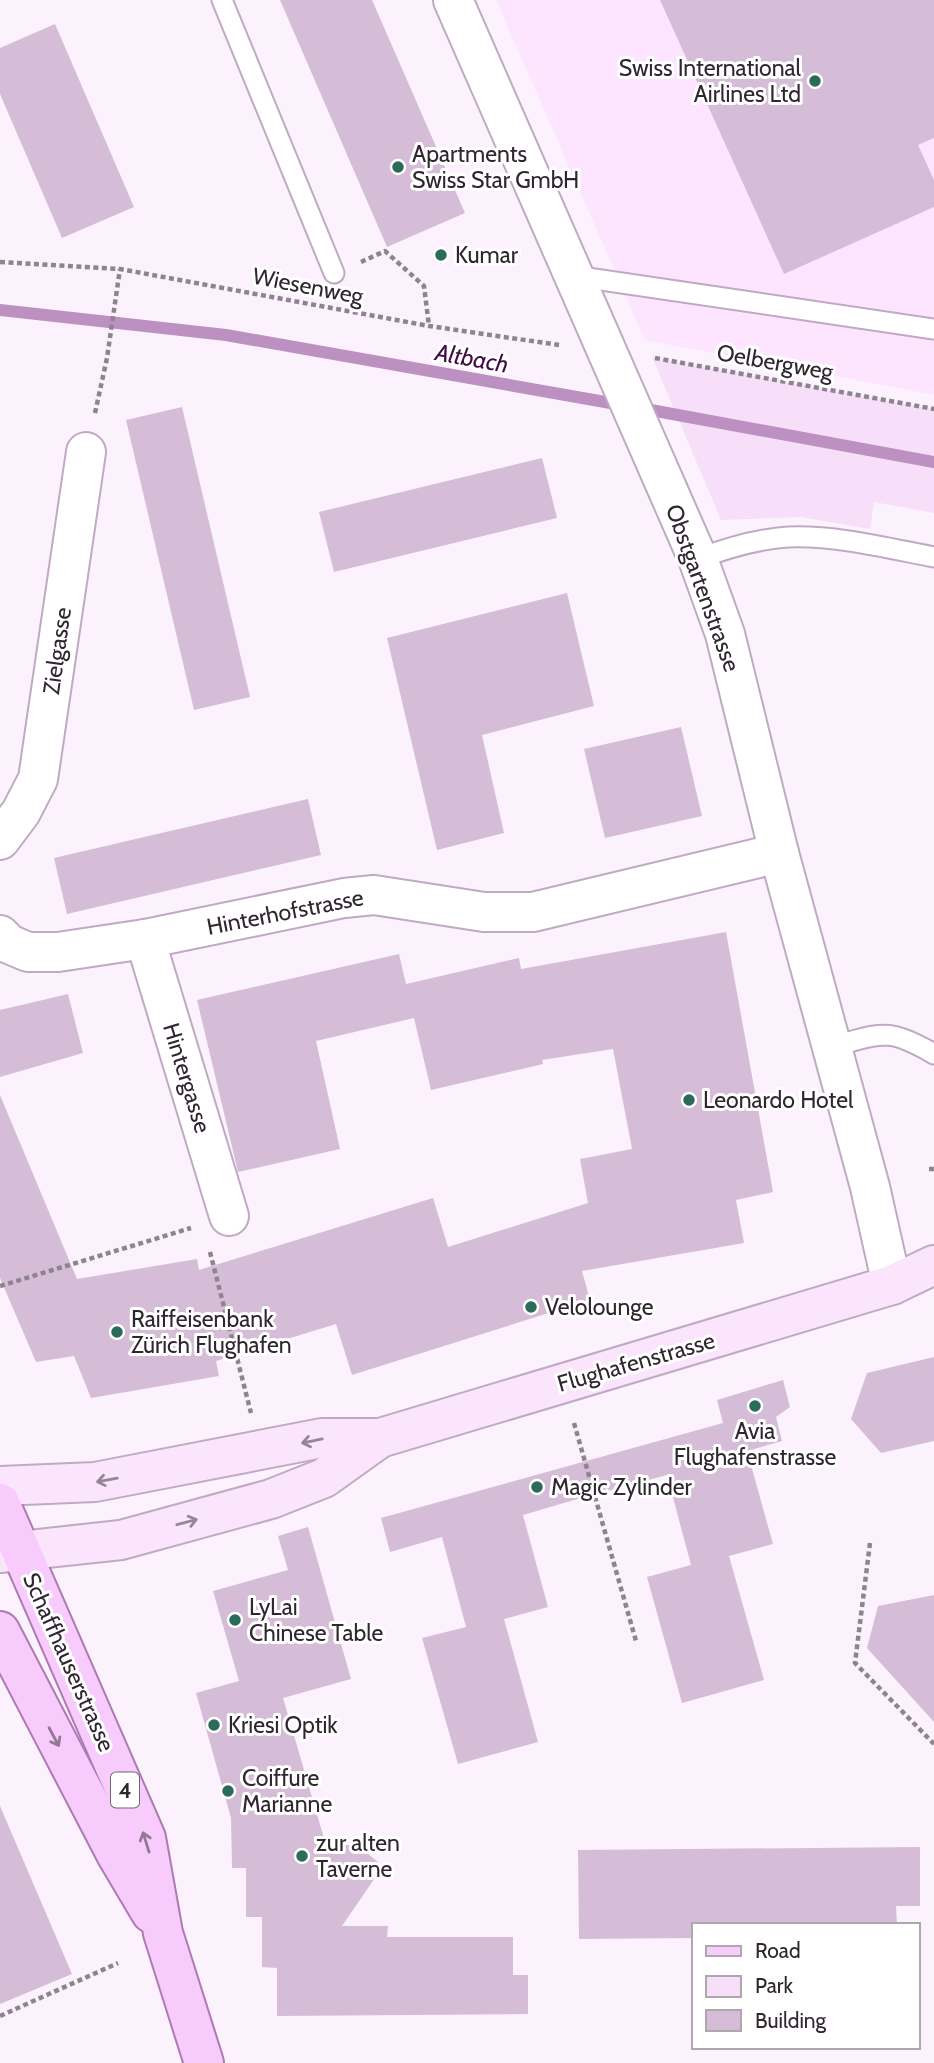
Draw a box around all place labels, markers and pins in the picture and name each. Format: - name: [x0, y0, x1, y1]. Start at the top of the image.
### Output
- place label: Swiss International Airlines Ltd: [619, 54, 802, 108]
- marker: Swiss International Airlines Ltd: [807, 73, 823, 89]
- place label: Apartments Swiss Star GmbH: [412, 140, 579, 194]
- marker: Apartments Swiss Star GmbH: [390, 159, 406, 175]
- place label: Kumar: [455, 241, 519, 269]
- marker: Kumar: [433, 247, 449, 263]
- place label: Leonardo Hotel: [703, 1086, 854, 1114]
- marker: Leonardo Hotel: [681, 1092, 697, 1108]
- place label: Velolounge: [545, 1293, 654, 1321]
- marker: Velolounge: [523, 1299, 539, 1315]
- place label: Raiffeisenbank Zürich Flughafen: [131, 1305, 292, 1359]
- marker: Raiffeisenbank Zürich Flughafen: [109, 1324, 125, 1340]
- marker: Avia Flughafenstrasse: [747, 1398, 763, 1414]
- place label: Avia Flughafenstrasse: [674, 1417, 837, 1471]
- place label: Magic Zylinder: [551, 1473, 693, 1501]
- marker: Magic Zylinder: [529, 1479, 545, 1495]
- place label: LyLai Chinese Table: [249, 1593, 384, 1647]
- marker: LyLai Chinese Table: [227, 1612, 243, 1628]
- place label: Kriesi Optik: [228, 1711, 338, 1739]
- marker: Kriesi Optik: [206, 1717, 222, 1733]
- place label: Coiffure Marianne: [242, 1764, 332, 1818]
- marker: Coiffure Marianne: [220, 1783, 236, 1799]
- place label: zur alten Taverne: [316, 1829, 400, 1883]
- marker: zur alten Taverne: [294, 1848, 310, 1864]

